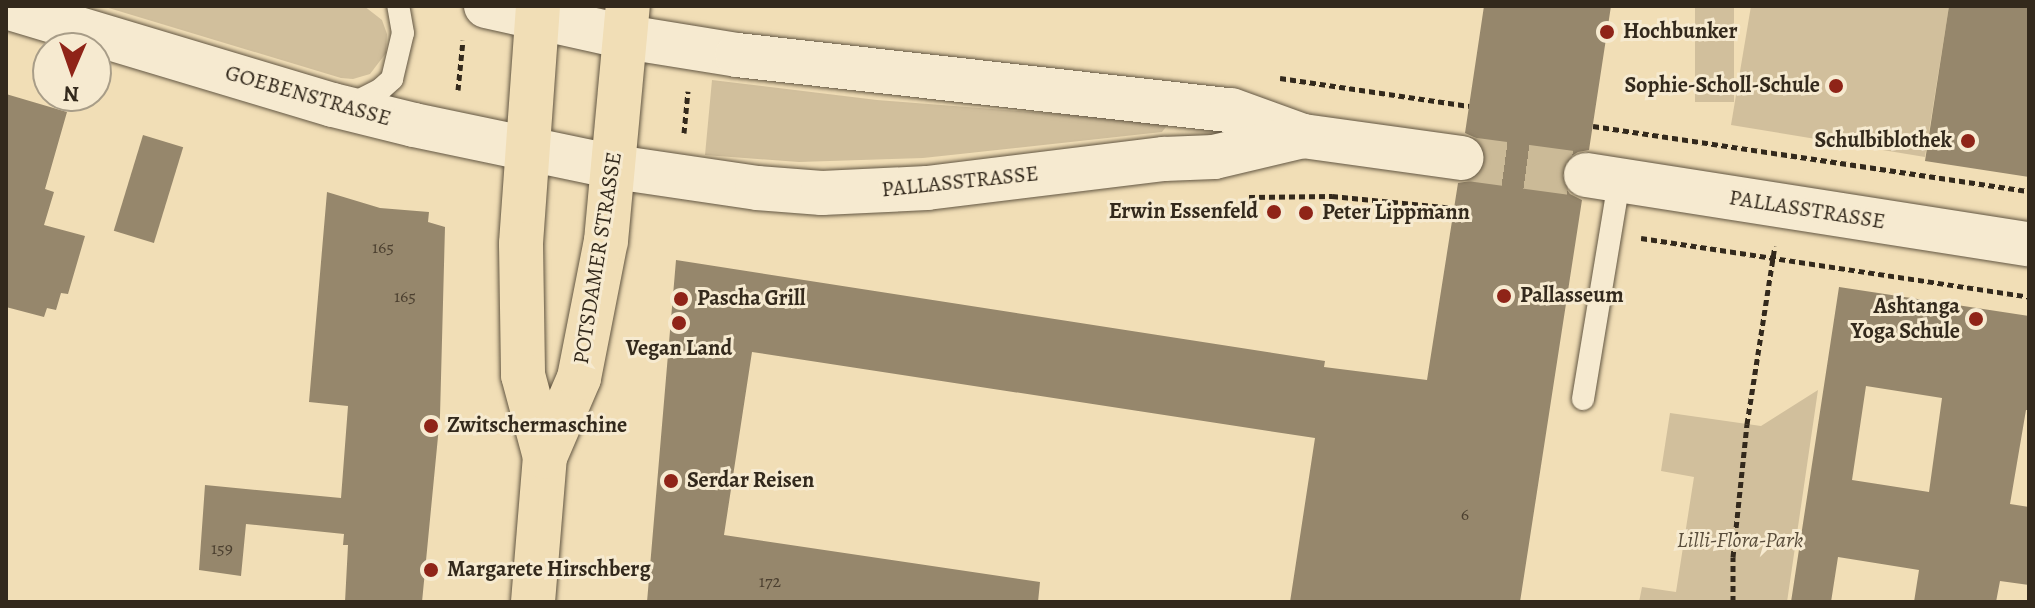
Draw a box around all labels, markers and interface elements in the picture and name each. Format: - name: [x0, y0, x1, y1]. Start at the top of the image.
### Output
- place label: Hochbunker: [1623, 19, 1738, 45]
- marker: Hochbunker: [1598, 23, 1616, 41]
- north arrow: [32, 32, 112, 112]
- street label: GOEBENSTRASSE: [222, 60, 394, 132]
- place label: Sophie-Scholl-Schule: [1625, 73, 1820, 99]
- marker: Sophie-Scholl-Schule: [1827, 77, 1845, 95]
- text: N: [63, 79, 80, 109]
- place label: Schulbiblothek: [1815, 128, 1952, 154]
- marker: Schulbiblothek: [1959, 132, 1977, 150]
- street label: POTSDAMER STRASSE: [568, 150, 628, 366]
- street label: PALLASSTRASSE: [880, 161, 1040, 203]
- street label: PALLASSTRASSE: [1727, 185, 1887, 235]
- place label: Erwin Essenfeld: [1109, 199, 1258, 225]
- place label: Peter Lippmann: [1322, 200, 1470, 226]
- marker: Erwin Essenfeld: [1265, 203, 1283, 221]
- marker: Peter Lippmann: [1297, 204, 1315, 222]
- house number: 165: [372, 236, 394, 258]
- place label: Pallasseum: [1520, 283, 1624, 309]
- house number: 165: [394, 285, 416, 307]
- place label: Pascha Grill: [697, 286, 806, 312]
- marker: Pallasseum: [1495, 287, 1513, 305]
- marker: Pascha Grill: [672, 290, 690, 308]
- place label: Ashtanga Yoga Schule: [1851, 293, 1960, 344]
- marker: Ashtanga Yoga Schule: [1967, 310, 1985, 328]
- marker: Vegan Land: [670, 314, 688, 332]
- place label: Vegan Land: [626, 336, 732, 362]
- place label: Zwitschermaschine: [447, 413, 627, 439]
- marker: Zwitschermaschine: [422, 417, 440, 435]
- place label: Serdar Reisen: [687, 468, 814, 494]
- marker: Serdar Reisen: [662, 472, 680, 490]
- house number: 6: [1461, 503, 1469, 525]
- park label: Lilli-Flora-Park: [1677, 528, 1803, 554]
- house number: 159: [211, 537, 233, 559]
- place label: Margarete Hirschberg: [447, 557, 651, 583]
- marker: Margarete Hirschberg: [422, 561, 440, 579]
- house number: 172: [759, 570, 781, 592]

